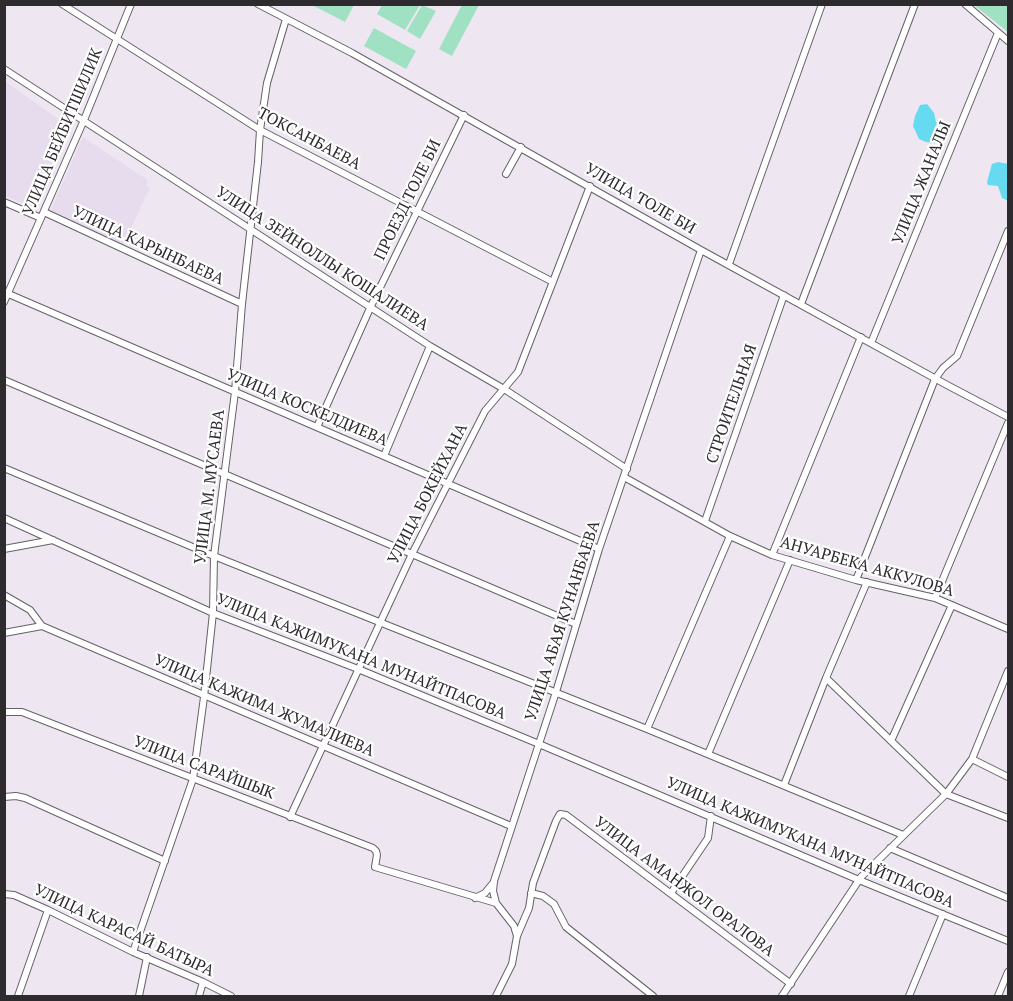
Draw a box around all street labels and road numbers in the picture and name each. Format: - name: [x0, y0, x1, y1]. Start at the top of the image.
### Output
- street label: УЛИЦА БЕЙБИТШИЛИК: [19, 45, 107, 219]
- street label: ТОКСАНБАЕВА: [254, 104, 364, 174]
- street label: УЛИЦА ЖАНАЛЫ: [889, 119, 955, 247]
- street label: ПРОЕЗД ТОЛЕ БИ: [370, 137, 446, 263]
- street label: УЛИЦА ТОЛЕ БИ: [581, 159, 699, 239]
- street label: УЛИЦА ЗЕЙНОЛЛЫ КОШАЛИЕВА: [212, 183, 432, 335]
- street label: УЛИЦА КАРЫНБАЕВА: [69, 202, 227, 290]
- street label: СТРОИТЕЛЬНАЯ: [703, 342, 761, 466]
- street label: УЛИЦА КОСКЕЛДИЕВА: [223, 365, 391, 451]
- street label: УЛИЦА М. МУСАЕВА: [191, 409, 229, 565]
- street label: УЛИЦА БОКЕЙХАНА: [384, 420, 472, 568]
- street label: УЛИЦА АБАЯ КУНАНБАЕВА: [521, 518, 605, 724]
- street label: АНУАРБЕКА АККУЛОВА: [778, 533, 956, 601]
- street label: УЛИЦА КАЖИМУКАНА МУНАЙТПАСОВА: [213, 590, 509, 724]
- street label: УЛИЦА КАЖИМА ЖУМАЛИЕВА: [151, 651, 377, 761]
- street label: УЛИЦА САРАЙШЫК: [131, 732, 277, 804]
- street label: УЛИЦА КАЖИМУКАНА МУНАЙТПАСОВА: [663, 773, 957, 913]
- street label: УЛИЦА АМАНЖОЛ ОРАЛОВА: [590, 813, 778, 961]
- street label: УЛИЦА КАРАСАЙ БАТЫРА: [31, 881, 217, 981]

